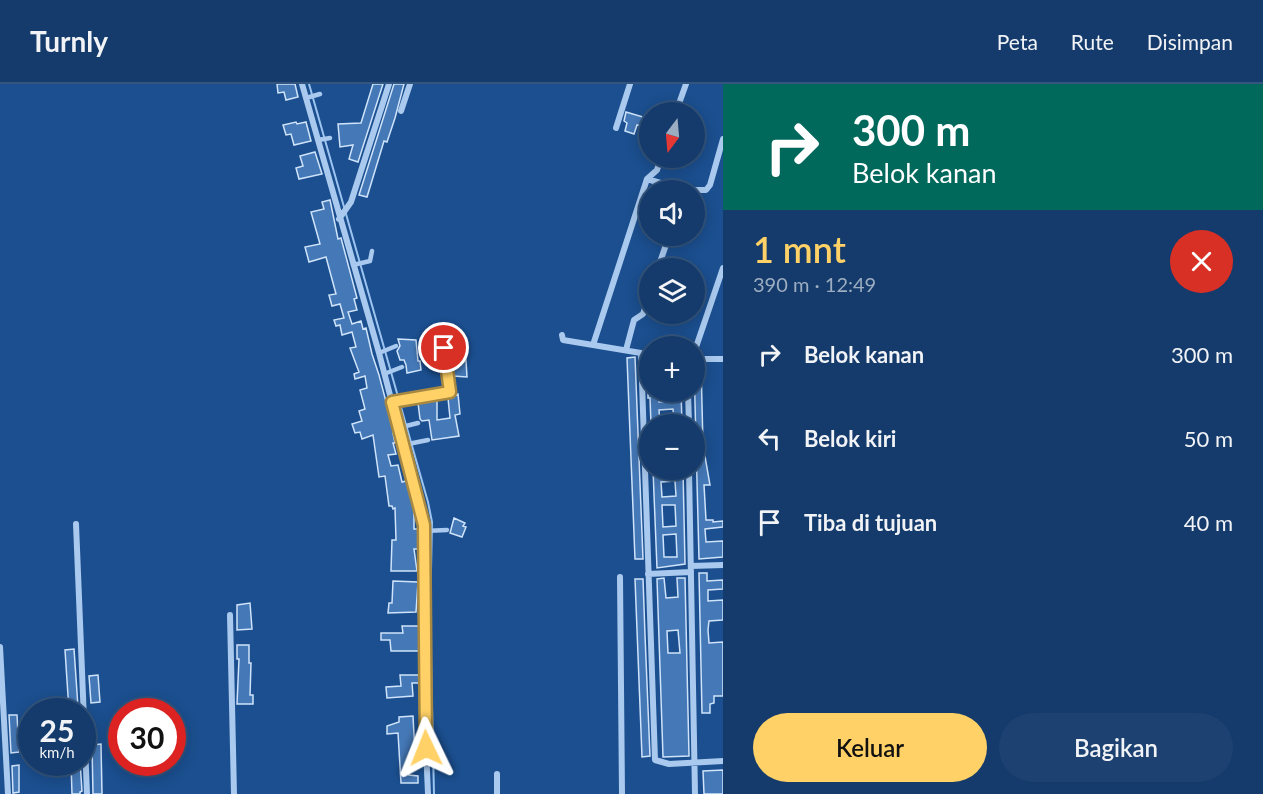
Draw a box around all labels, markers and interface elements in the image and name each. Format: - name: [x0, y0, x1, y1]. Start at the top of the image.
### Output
- text: Turnly: [30, 24, 108, 58]
- text: Peta: [997, 29, 1038, 54]
- text: Rute: [1071, 29, 1114, 54]
- text: Disimpan: [1147, 29, 1233, 54]
- north arrow: [639, 102, 705, 168]
- map controls: [639, 102, 705, 480]
- text: 300 m: [852, 105, 970, 155]
- icon: right: [753, 108, 831, 186]
- text: Belok kanan: [852, 156, 997, 189]
- button: sound: [639, 180, 705, 246]
- text: 1 mnt: [753, 227, 846, 271]
- button: close: [1170, 230, 1233, 293]
- button: layers: [639, 258, 705, 324]
- text: 390 m · 12:49: [753, 272, 876, 296]
- pin: [418, 322, 469, 373]
- icon: arrive: [427, 331, 460, 364]
- button: +: [639, 336, 705, 402]
- icon: right: [753, 338, 786, 371]
- text: Belok kanan: [804, 341, 924, 368]
- text: 300 m: [1171, 341, 1233, 368]
- button: −: [639, 414, 705, 480]
- icon: left: [753, 422, 786, 455]
- text: Belok kiri: [804, 425, 896, 452]
- text: 50 m: [1184, 425, 1233, 452]
- icon: arrive: [753, 506, 786, 539]
- text: Tiba di tujuan: [804, 509, 937, 536]
- text: 40 m: [1184, 509, 1233, 536]
- speed limit sign: 30: [108, 698, 186, 776]
- text: 25: [40, 712, 74, 748]
- button: Keluar: [753, 713, 987, 782]
- button: Bagikan: [999, 713, 1233, 782]
- position arrow: [394, 716, 458, 780]
- text: km/h: [39, 743, 75, 761]

